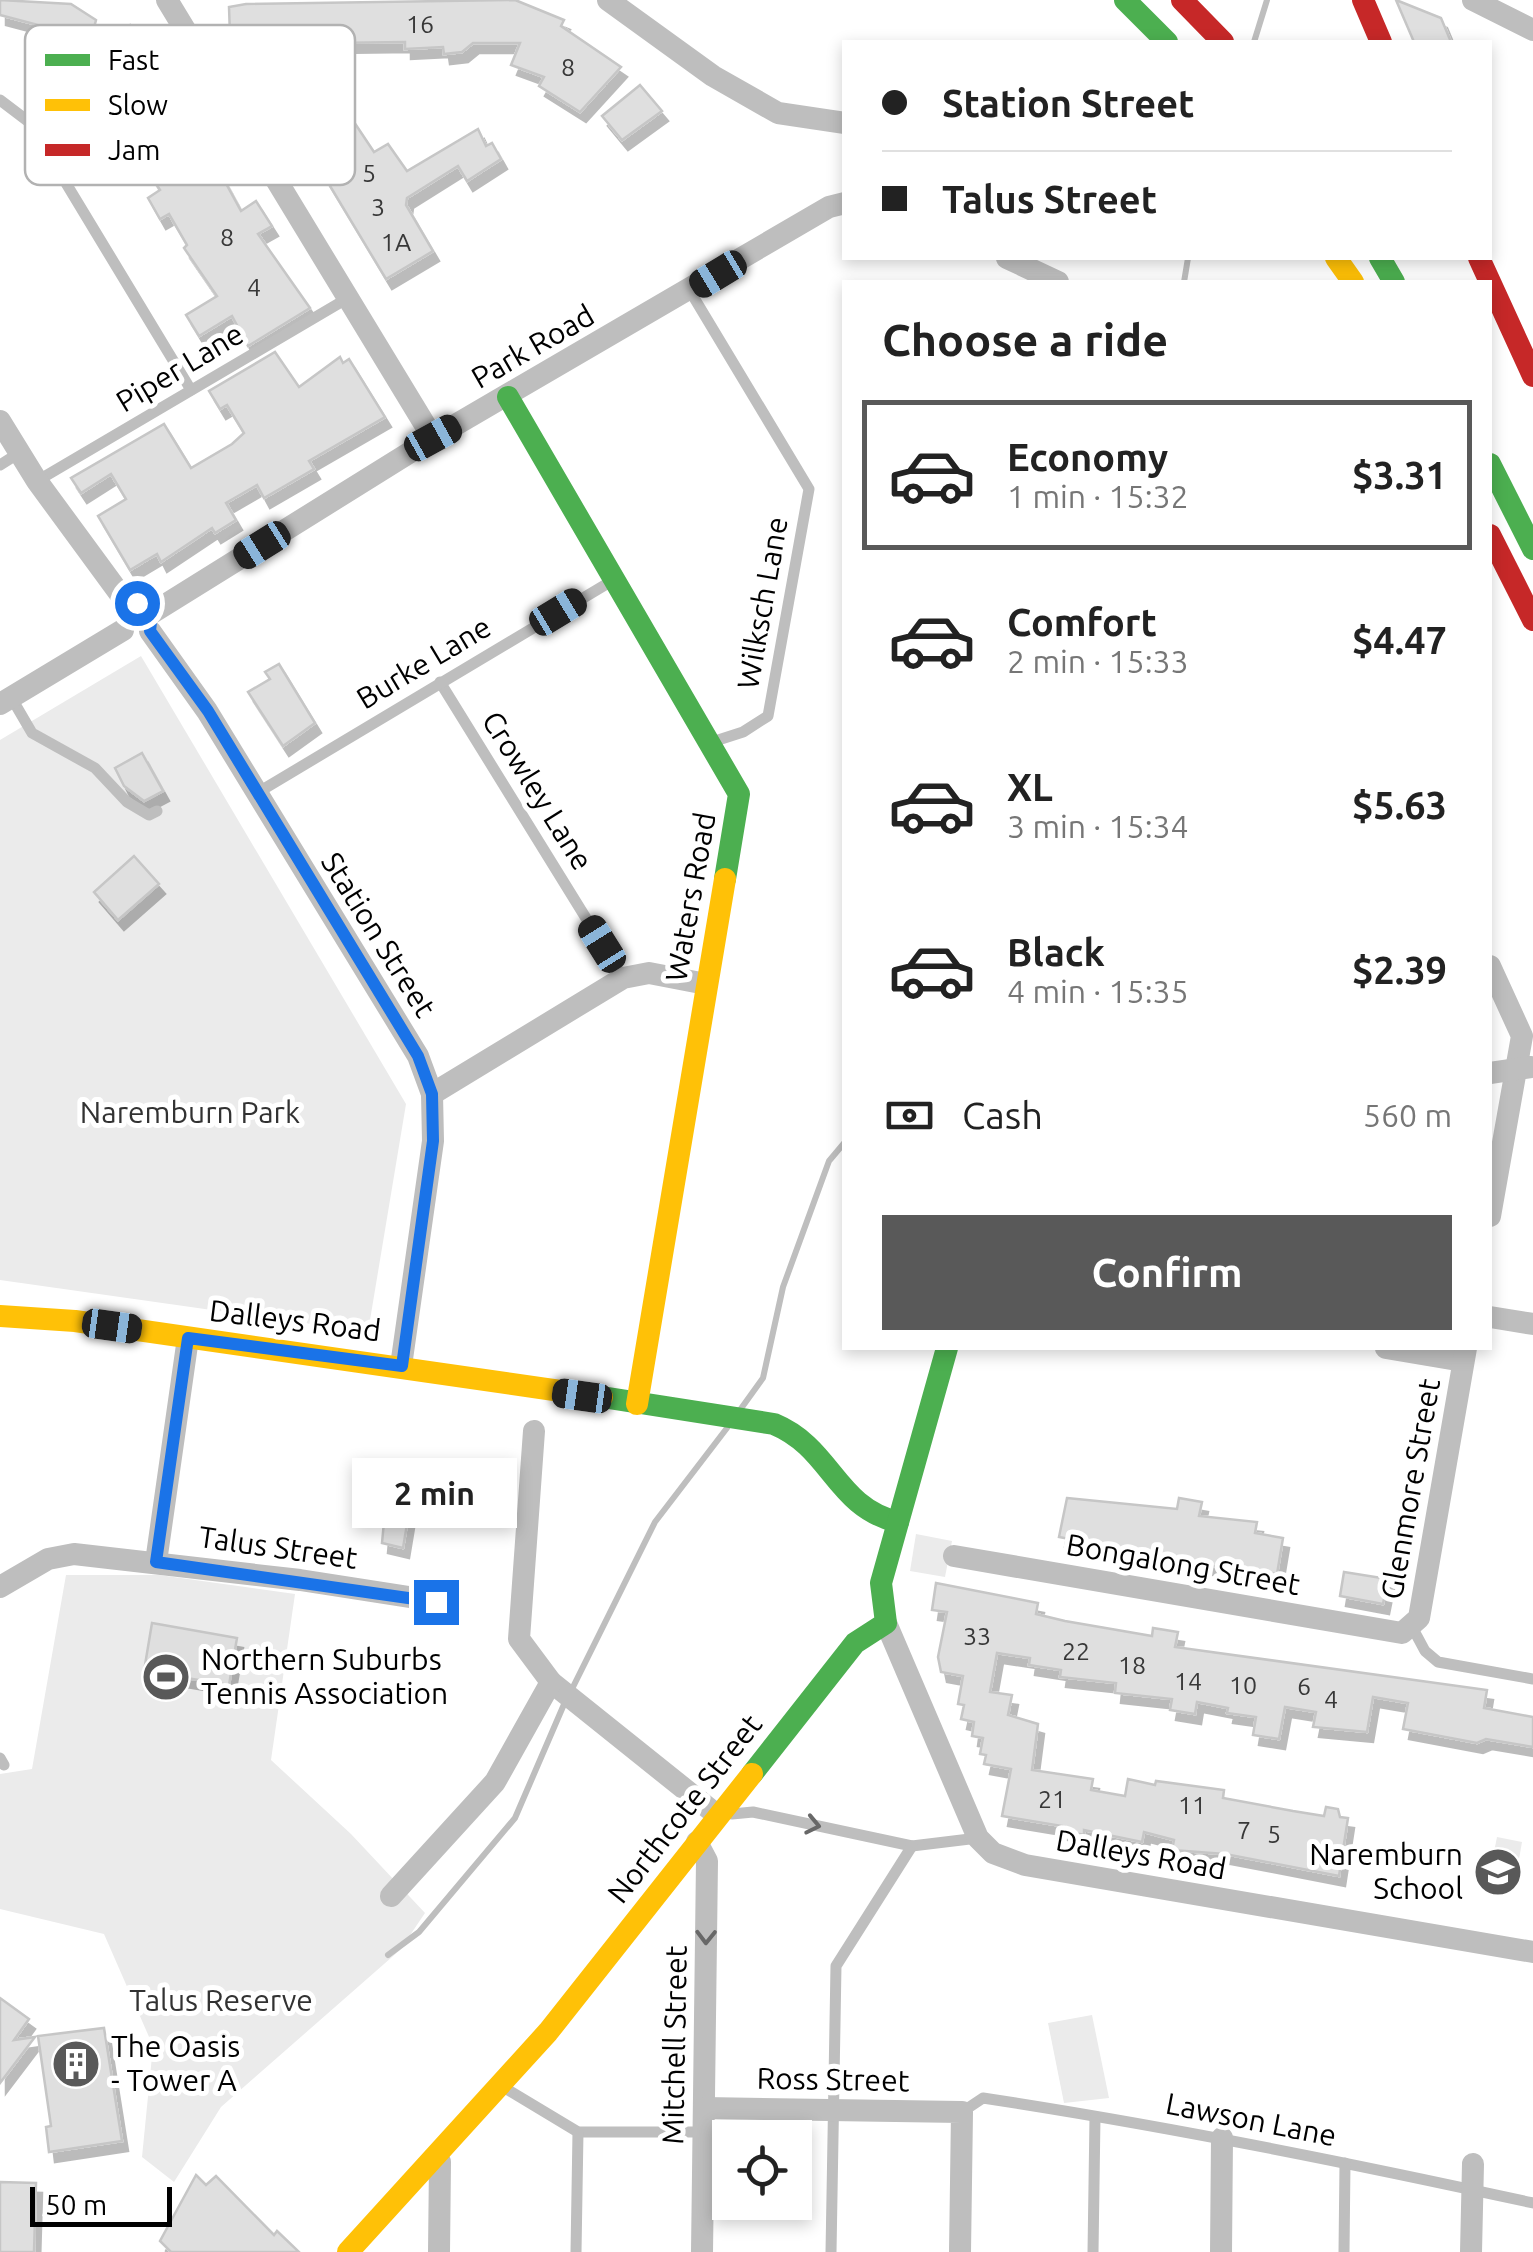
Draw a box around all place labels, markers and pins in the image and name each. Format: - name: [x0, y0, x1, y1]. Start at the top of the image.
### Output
- place label: Northern Suburbs Tennis Association: [201, 1642, 448, 1710]
- sports icon: Northern Suburbs Tennis Association: [140, 1651, 192, 1703]
- place label: Naremburn School: [1309, 1837, 1463, 1905]
- school or university icon: Naremburn School: [1472, 1846, 1524, 1898]
- place label: The Oasis - Tower A: [111, 2029, 240, 2097]
- building icon: The Oasis - Tower A: [50, 2038, 102, 2090]

